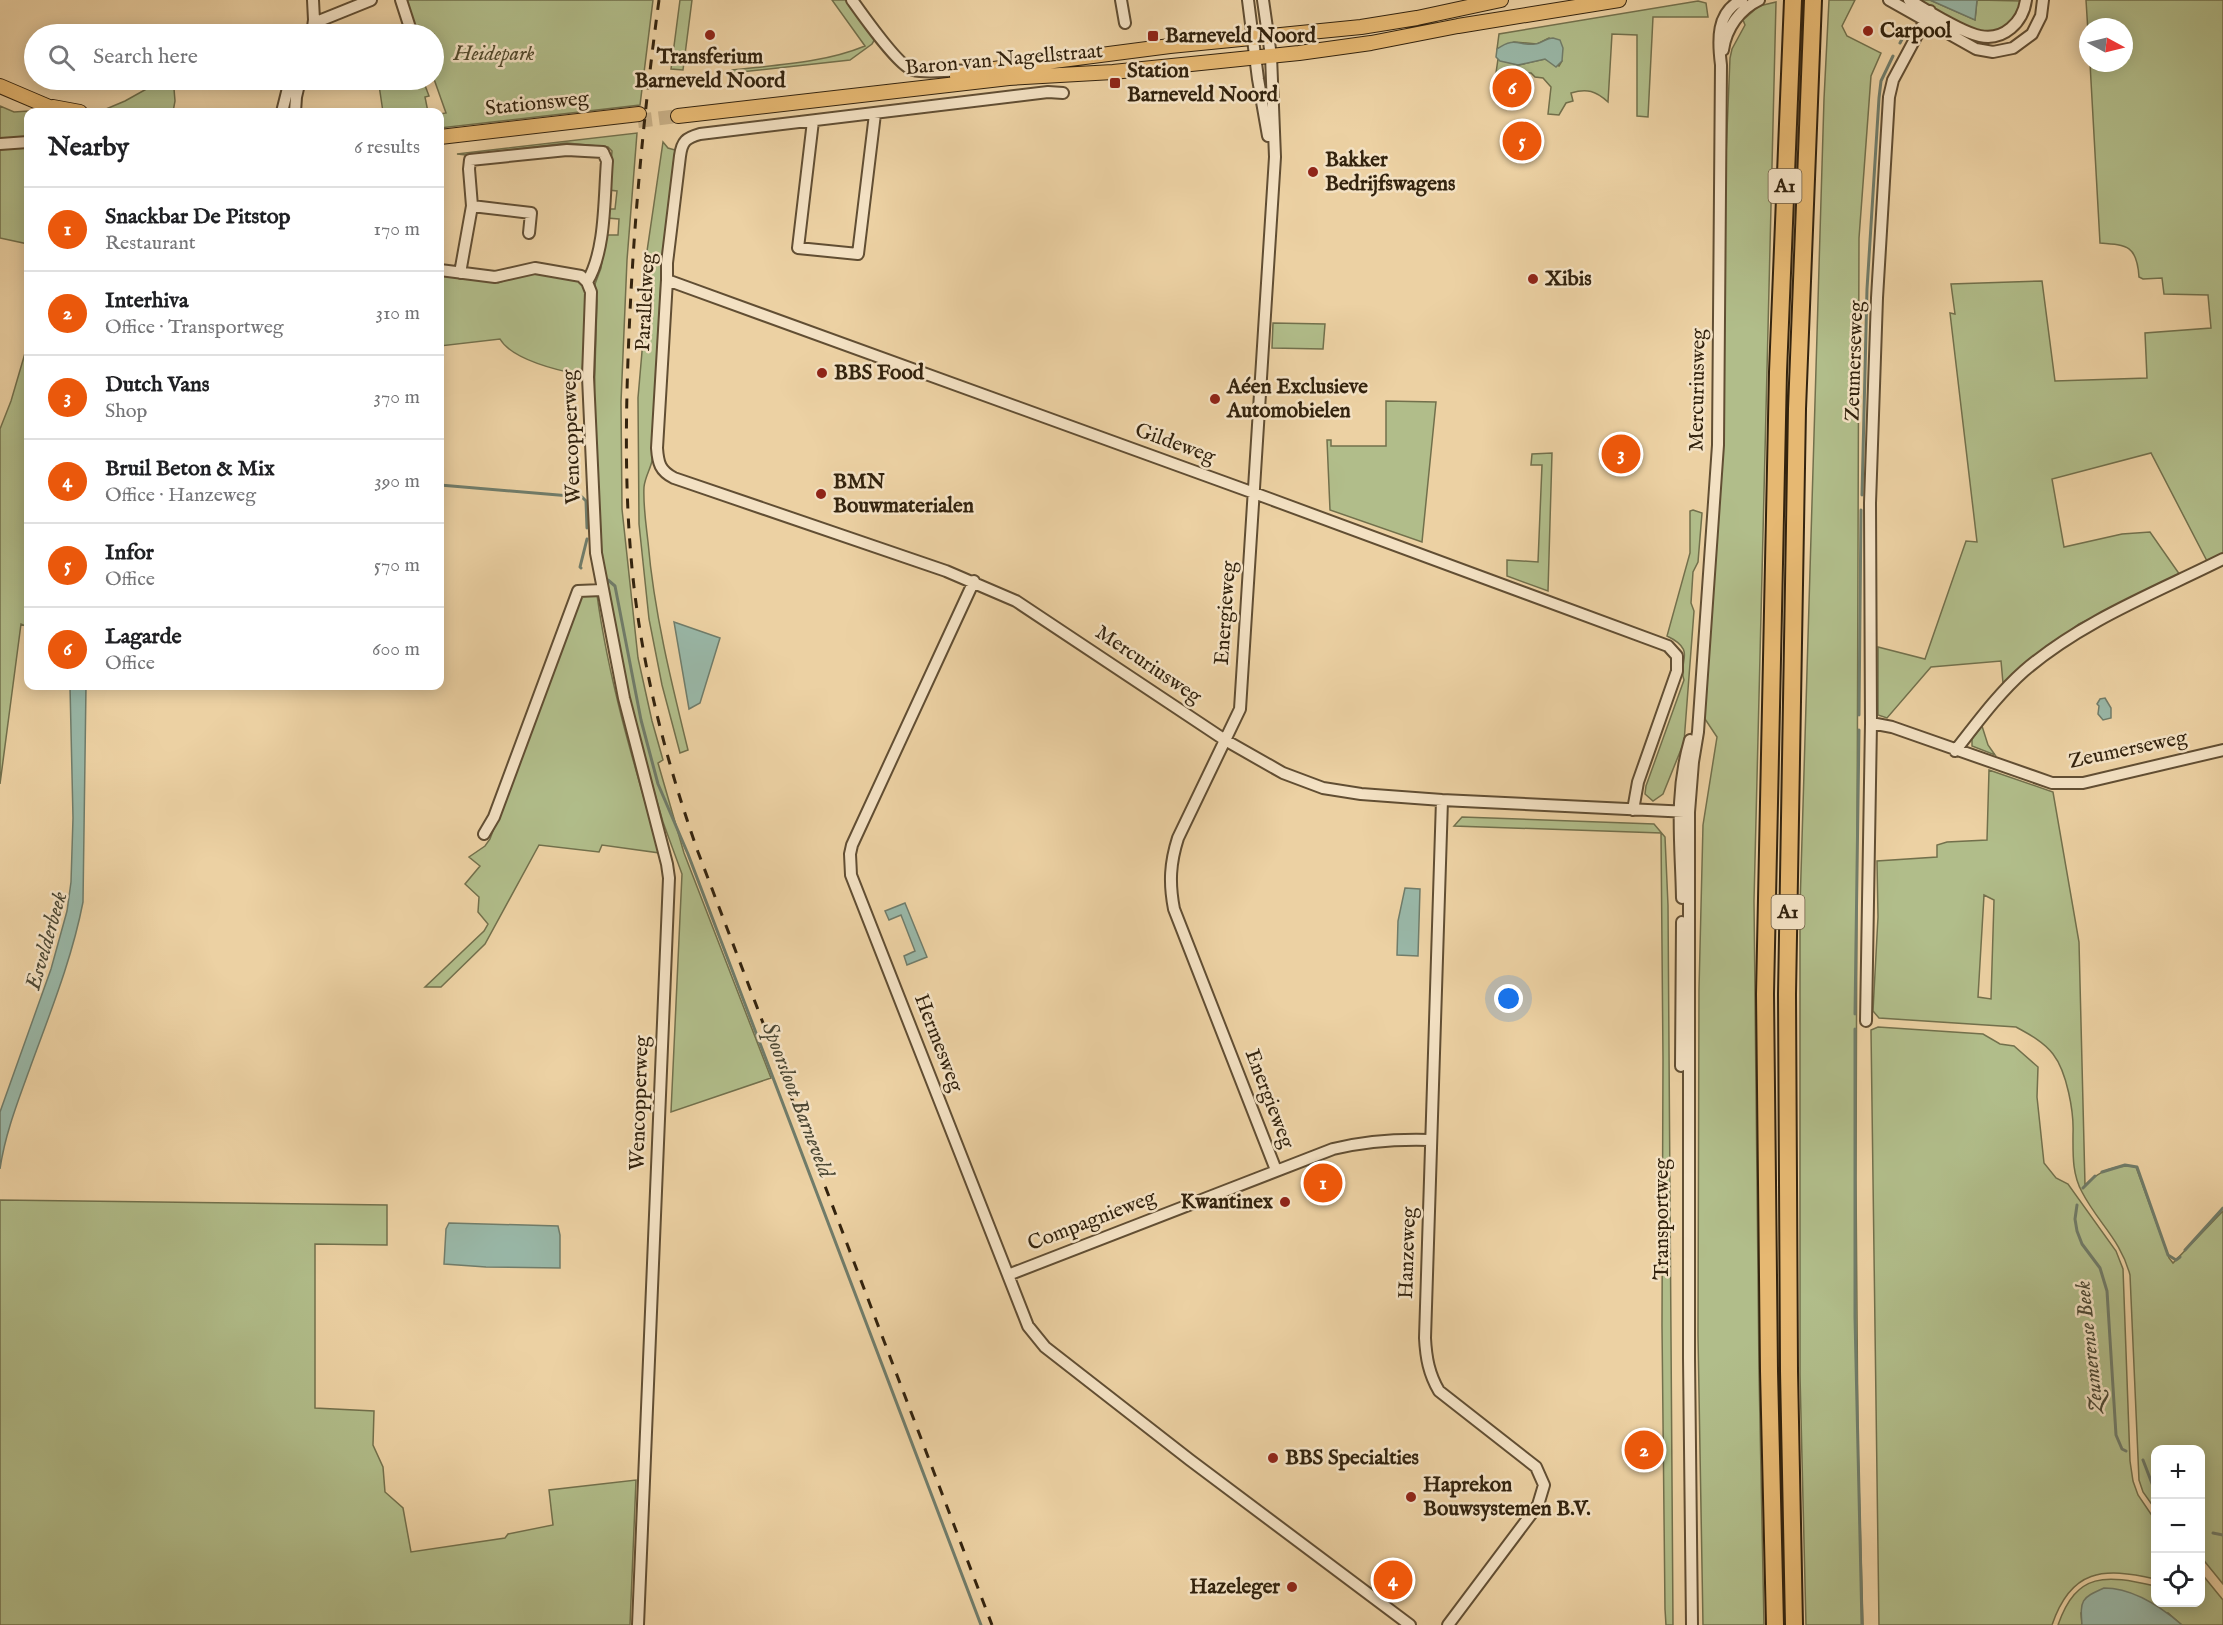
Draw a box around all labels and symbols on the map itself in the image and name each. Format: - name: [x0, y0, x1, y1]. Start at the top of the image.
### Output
- place label: Carpool: [1880, 18, 1953, 45]
- north arrow: [2079, 18, 2133, 72]
- place label: Barneveld Noord: [1165, 23, 1317, 50]
- marker: Carpool: [1861, 24, 1875, 38]
- marker: Transferium Barneveld Noord: [703, 28, 717, 42]
- marker: Barneveld Noord: [1146, 29, 1160, 43]
- street label: Baron van Nagellstraat: [904, 38, 1104, 82]
- park label: Heidepark: [452, 41, 535, 68]
- place label: Transferium Barneveld Noord: [635, 44, 786, 95]
- place label: Station Barneveld Noord: [1127, 58, 1279, 109]
- pin: 6: [1492, 66, 1532, 110]
- marker: Station Barneveld Noord: [1108, 76, 1122, 90]
- street label: Stationsweg: [484, 85, 591, 123]
- pin: 5: [1502, 118, 1541, 164]
- place label: Bakker Bedrijfswagens: [1325, 147, 1455, 198]
- marker: Bakker Bedrijfswagens: [1306, 165, 1320, 179]
- road number: A1: [1768, 169, 1802, 203]
- street label: Parallelweg: [630, 251, 662, 352]
- place label: Xibis: [1544, 266, 1592, 293]
- marker: Xibis: [1526, 272, 1540, 286]
- street label: Zeumerseweg: [1839, 300, 1871, 422]
- street label: Mercuriusweg: [1683, 328, 1713, 452]
- place label: BBS Food: [834, 360, 925, 387]
- marker: BBS Food: [815, 366, 829, 380]
- street label: Wencopperweg: [556, 368, 588, 505]
- place label: Aéen Exclusieve Automobielen: [1226, 374, 1368, 425]
- marker: Aéen Exclusieve Automobielen: [1208, 392, 1222, 406]
- street label: Gildeweg: [1131, 417, 1219, 471]
- pin: 3: [1602, 432, 1640, 476]
- place label: BMN Bouwmaterialen: [833, 469, 974, 520]
- marker: BMN Bouwmaterialen: [814, 487, 828, 501]
- street label: Energieweg: [1209, 559, 1243, 666]
- street label: Mercuriusweg: [1089, 619, 1207, 711]
- street label: Zeumerseweg: [2066, 724, 2190, 776]
- water label: Esvelderbeek: [19, 888, 74, 994]
- road number: A1: [1772, 895, 1804, 929]
- your location: [1494, 984, 1523, 1013]
- street label: Hermesweg: [907, 990, 969, 1096]
- water label: Spoorsloot Barneveld: [754, 1018, 840, 1183]
- street label: Wencopperweg: [624, 1034, 656, 1171]
- street label: Energieweg: [1238, 1045, 1301, 1153]
- street label: Transportweg: [1649, 1158, 1676, 1280]
- pin: 1: [1304, 1160, 1342, 1206]
- street label: Compagnieweg: [1024, 1184, 1161, 1258]
- place label: Kwantinex: [1180, 1189, 1274, 1216]
- marker: Kwantinex: [1278, 1195, 1292, 1209]
- street label: Hanzeweg: [1393, 1206, 1423, 1300]
- water label: Zeumerense Beek: [2069, 1279, 2111, 1416]
- pin: 2: [1624, 1428, 1664, 1472]
- place label: BBS Specialties: [1285, 1445, 1419, 1472]
- marker: BBS Specialties: [1266, 1451, 1280, 1465]
- place label: Haprekon Bouwsystemen B.V.: [1423, 1472, 1591, 1523]
- marker: Haprekon Bouwsystemen B.V.: [1404, 1490, 1418, 1504]
- pin: 4: [1374, 1558, 1412, 1602]
- place label: Hazeleger: [1189, 1574, 1280, 1601]
- marker: Hazeleger: [1285, 1580, 1299, 1594]

